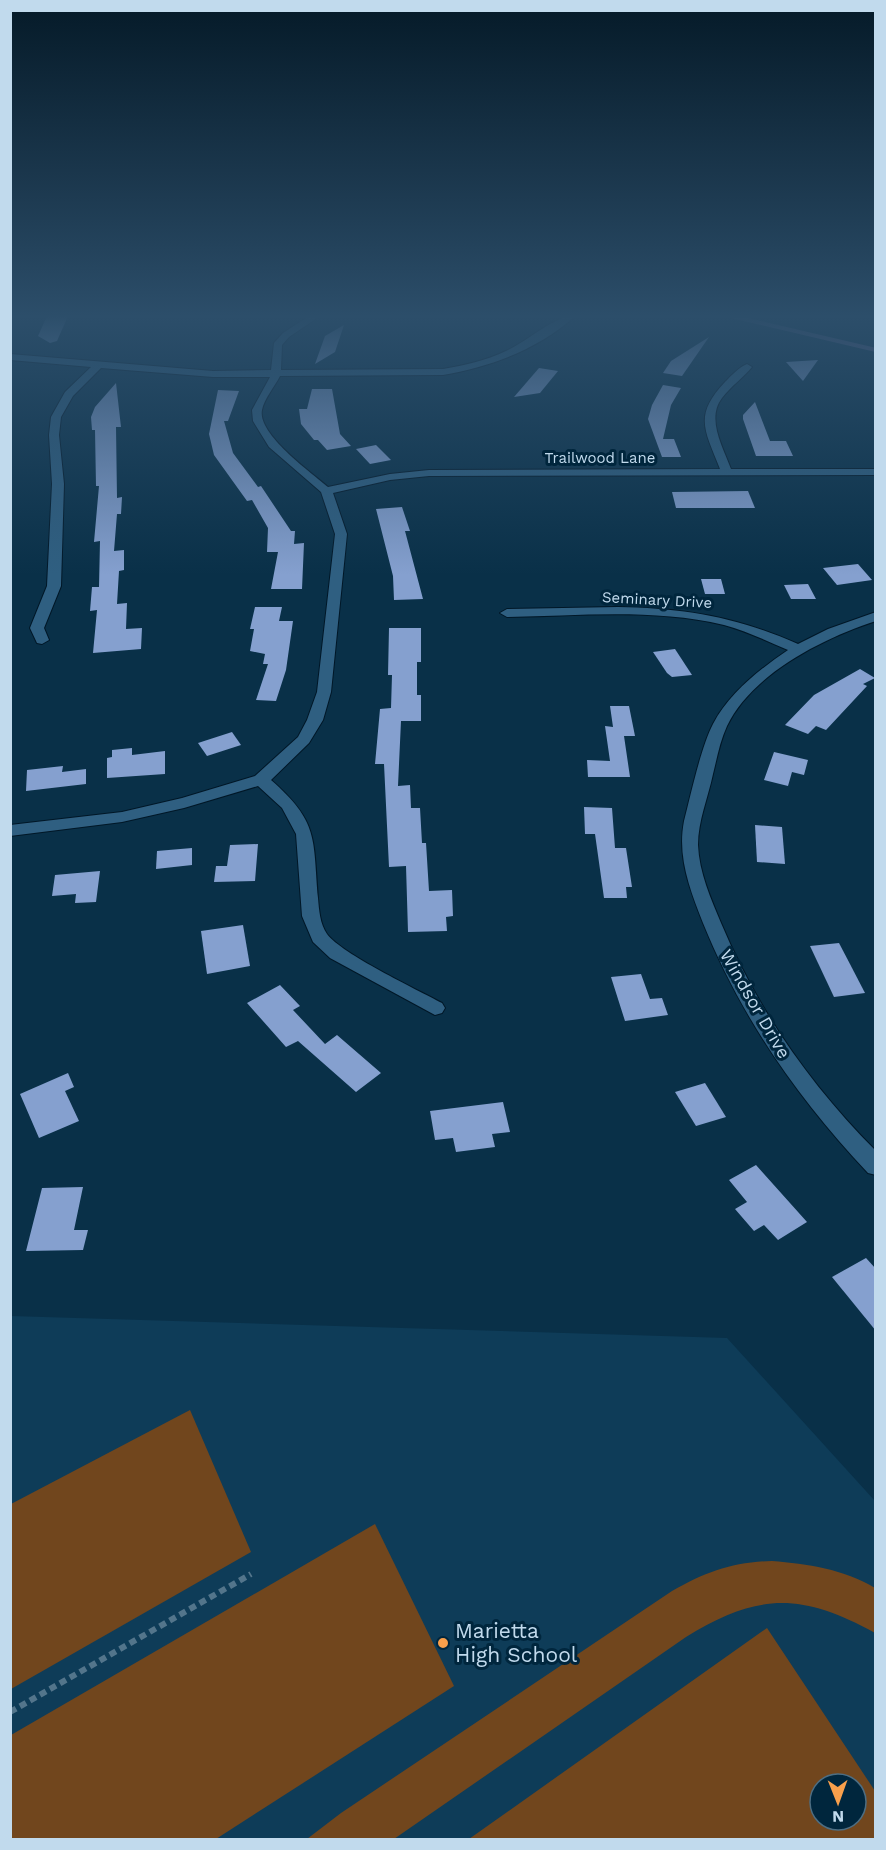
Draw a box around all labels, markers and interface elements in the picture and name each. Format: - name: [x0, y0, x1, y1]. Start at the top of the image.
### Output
- street label: Trailwood Lane: [545, 449, 655, 467]
- street label: Seminary Drive: [601, 588, 713, 612]
- street label: Windsor Drive: [716, 945, 795, 1062]
- place label: Marietta High School: [455, 1618, 578, 1667]
- marker: Marietta High School: [436, 1636, 450, 1650]
- north arrow: [808, 1772, 868, 1832]
- text: N: [832, 1807, 844, 1826]

